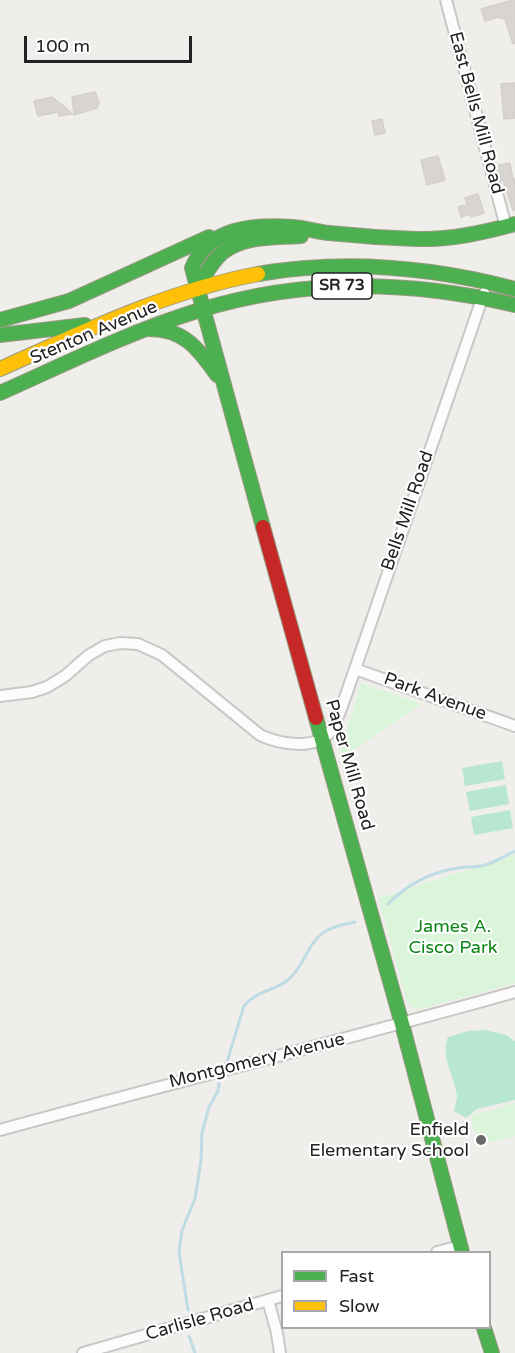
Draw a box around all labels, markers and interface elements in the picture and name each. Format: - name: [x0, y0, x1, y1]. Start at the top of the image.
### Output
- scale bar: [27, 24, 195, 62]
- street label: East Bells Mill Road: [444, 30, 508, 196]
- text: 100 m: [35, 35, 90, 57]
- road number: SR 73: [312, 273, 372, 299]
- street label: Stenton Avenue: [27, 296, 161, 370]
- street label: Bells Mill Road: [377, 448, 439, 574]
- street label: Park Avenue: [381, 668, 489, 726]
- street label: Paper Mill Road: [320, 697, 378, 833]
- park label: James A. Cisco Park: [408, 916, 498, 958]
- street label: Montgomery Avenue: [167, 1029, 347, 1093]
- place label: Enfield Elementary School: [309, 1119, 469, 1162]
- marker: Enfield Elementary School: [474, 1133, 488, 1147]
- legend: [281, 1251, 491, 1329]
- text: Fast: [339, 1265, 374, 1287]
- street label: Carlisle Road: [143, 1294, 257, 1346]
- text: Slow: [339, 1295, 380, 1317]

